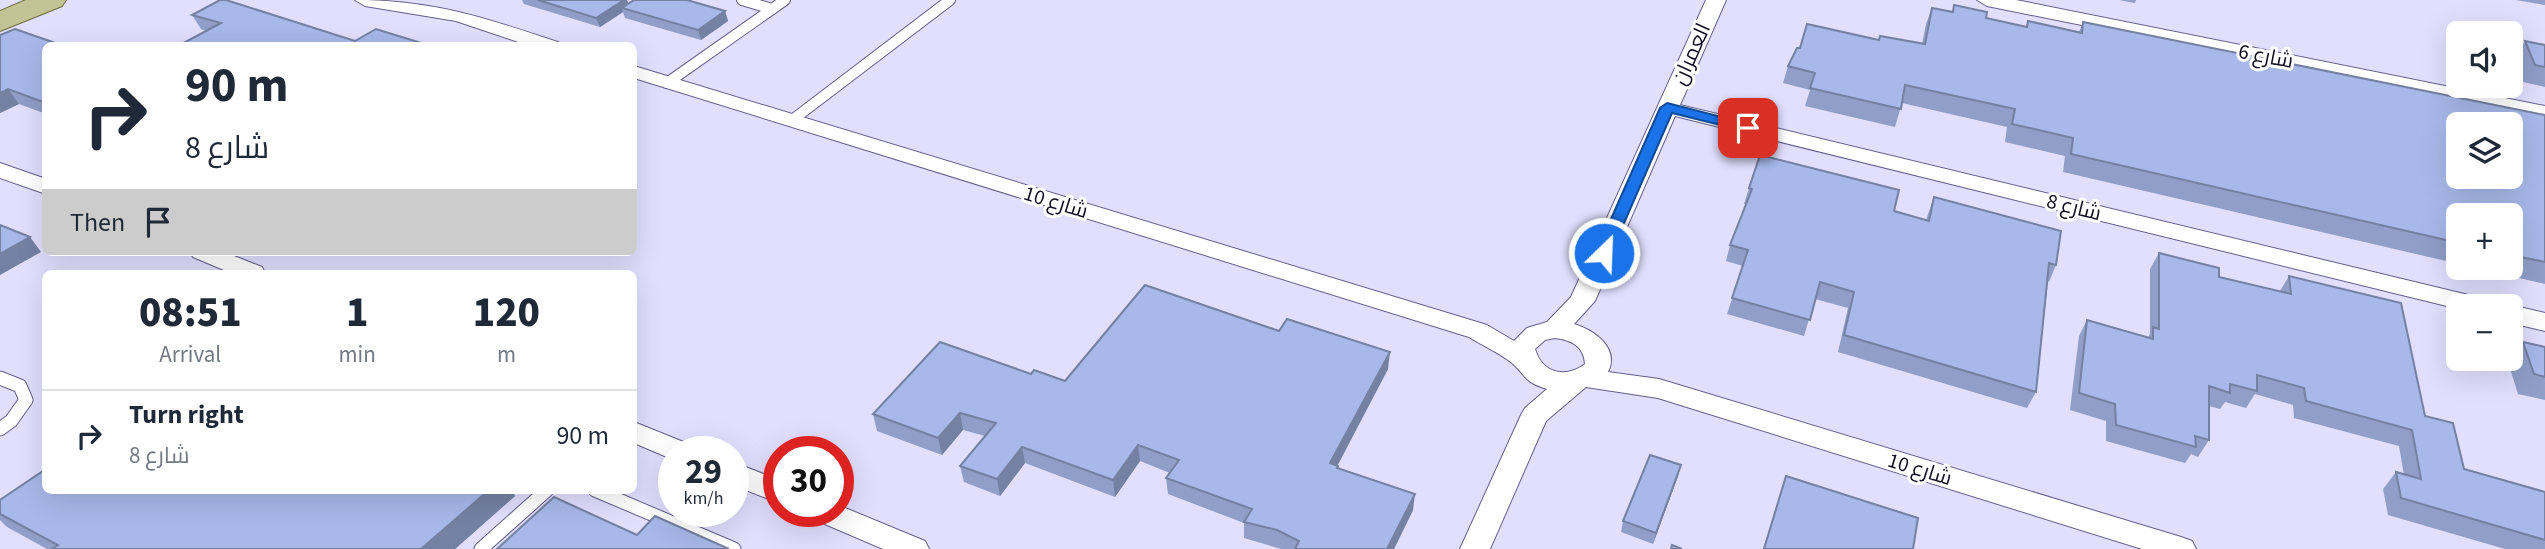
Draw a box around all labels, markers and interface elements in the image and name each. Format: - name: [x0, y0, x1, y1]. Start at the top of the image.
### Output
- street label: العمران: [1664, 18, 1718, 90]
- map controls: [2446, 21, 2523, 371]
- button: sound: [2446, 21, 2523, 98]
- street label: شارع 6: [2236, 36, 2296, 76]
- text: 90 m: [185, 51, 289, 121]
- icon: right: [70, 70, 161, 161]
- pin: [1718, 98, 1778, 158]
- icon: arrive: [1729, 109, 1767, 147]
- button: layers: [2446, 112, 2523, 189]
- text: شارع 8: [185, 125, 269, 171]
- street label: شارع 10: [1020, 178, 1092, 226]
- street label: شارع 8: [2044, 186, 2104, 228]
- icon: arrive: [139, 203, 177, 241]
- button: +: [2446, 203, 2523, 280]
- text: Then: [70, 204, 125, 241]
- position arrow: [1567, 216, 1641, 290]
- text: 08:51: [139, 283, 242, 343]
- text: 1: [346, 283, 368, 343]
- text: 120: [473, 283, 540, 343]
- button: −: [2446, 294, 2523, 371]
- text: Arrival: [159, 338, 221, 371]
- text: min: [339, 338, 376, 371]
- text: m: [497, 338, 516, 371]
- text: Turn right: [129, 396, 244, 433]
- icon: right: [70, 417, 108, 455]
- text: 90 m: [556, 417, 609, 454]
- speed limit sign: 30: [763, 436, 854, 527]
- text: شارع 8: [129, 439, 190, 472]
- street label: شارع 10: [1884, 445, 1956, 493]
- text: 29: [685, 447, 722, 497]
- text: km/h: [684, 486, 723, 511]

